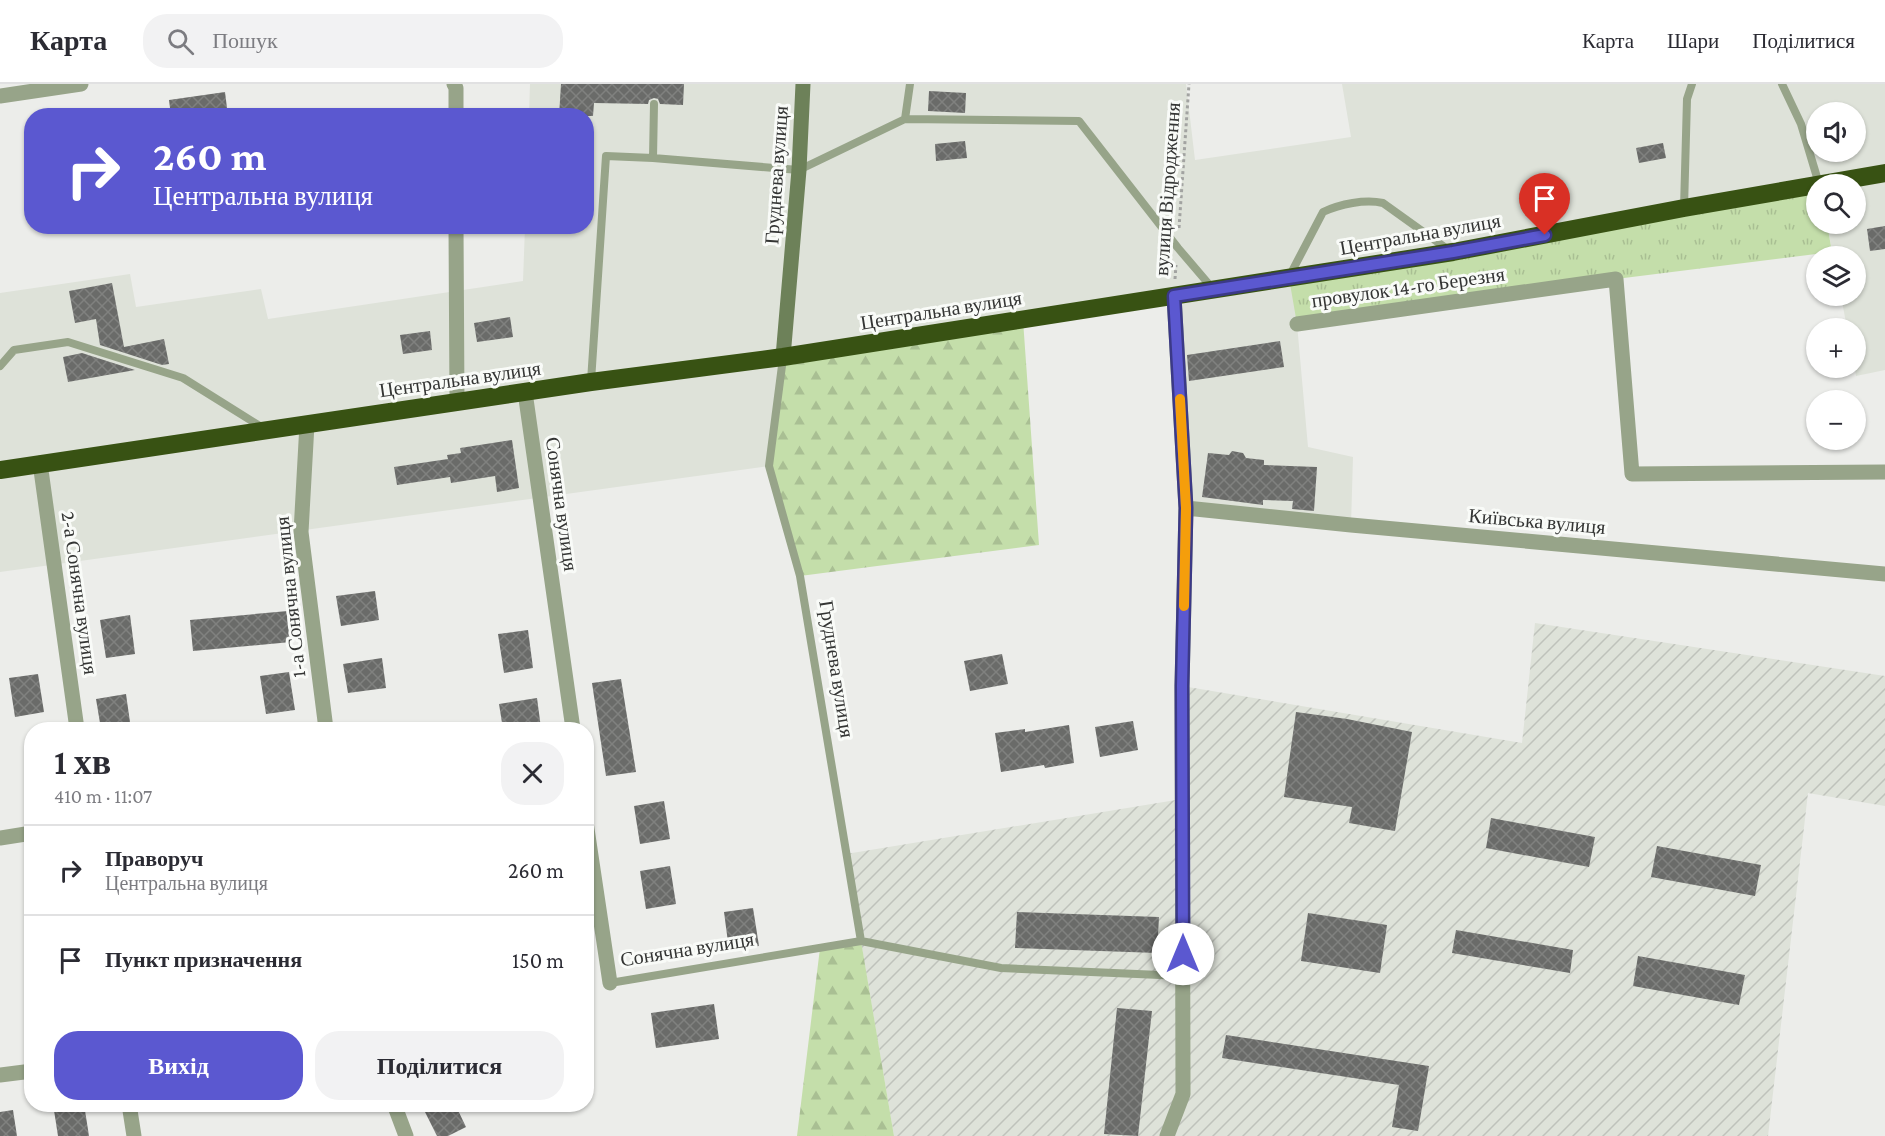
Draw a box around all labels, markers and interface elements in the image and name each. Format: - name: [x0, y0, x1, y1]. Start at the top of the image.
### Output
- search box: [143, 14, 563, 68]
- text: Карта: [30, 25, 107, 56]
- icon: search: [164, 25, 197, 58]
- text: Пошук: [212, 28, 278, 53]
- text: Карта: [1582, 29, 1634, 53]
- text: Шари: [1667, 29, 1719, 53]
- text: Поділитися: [1752, 29, 1855, 53]
- street label: вулиця Відродження: [1150, 101, 1185, 277]
- map controls: [1806, 102, 1866, 450]
- button: sound: [1806, 102, 1866, 162]
- street label: Груднева вулиця: [760, 105, 793, 245]
- icon: right: [54, 132, 132, 210]
- text: 260 m: [153, 132, 267, 179]
- pin: [1519, 173, 1570, 235]
- button: search: [1806, 174, 1866, 234]
- text: Центральна вулиця: [153, 181, 373, 211]
- icon: arrive: [1528, 182, 1561, 215]
- street label: Центральна вулиця: [1338, 209, 1502, 260]
- button: layers: [1806, 246, 1866, 306]
- street label: провулок 14-го Березня: [1310, 263, 1506, 312]
- street label: Центральна вулиця: [859, 286, 1023, 335]
- button: +: [1806, 318, 1866, 378]
- street label: Центральна вулиця: [378, 357, 542, 402]
- button: −: [1806, 390, 1866, 450]
- street label: Сонячна вулиця: [541, 436, 582, 573]
- street label: Київська вулиця: [1467, 504, 1606, 539]
- street label: 2-а Сонячна вулиця: [57, 510, 102, 676]
- street label: 1-а Сонячна вулиця: [271, 515, 310, 679]
- street label: Груднева вулиця: [814, 599, 859, 739]
- text: 1 хв: [54, 742, 111, 782]
- button: close: [501, 742, 564, 805]
- text: 410 m · 11:07: [54, 785, 152, 807]
- text: Праворуч: [105, 846, 203, 871]
- icon: right: [54, 854, 87, 887]
- text: 260 m: [508, 858, 564, 883]
- text: Центральна вулиця: [105, 872, 268, 894]
- position arrow: [1151, 922, 1215, 986]
- street label: Сонячна вулиця: [619, 928, 756, 971]
- icon: arrive: [54, 944, 87, 977]
- text: Пункт призначення: [105, 947, 302, 972]
- text: 150 m: [512, 948, 564, 973]
- button: Вихід: [54, 1031, 303, 1100]
- button: Поділитися: [315, 1031, 564, 1100]

